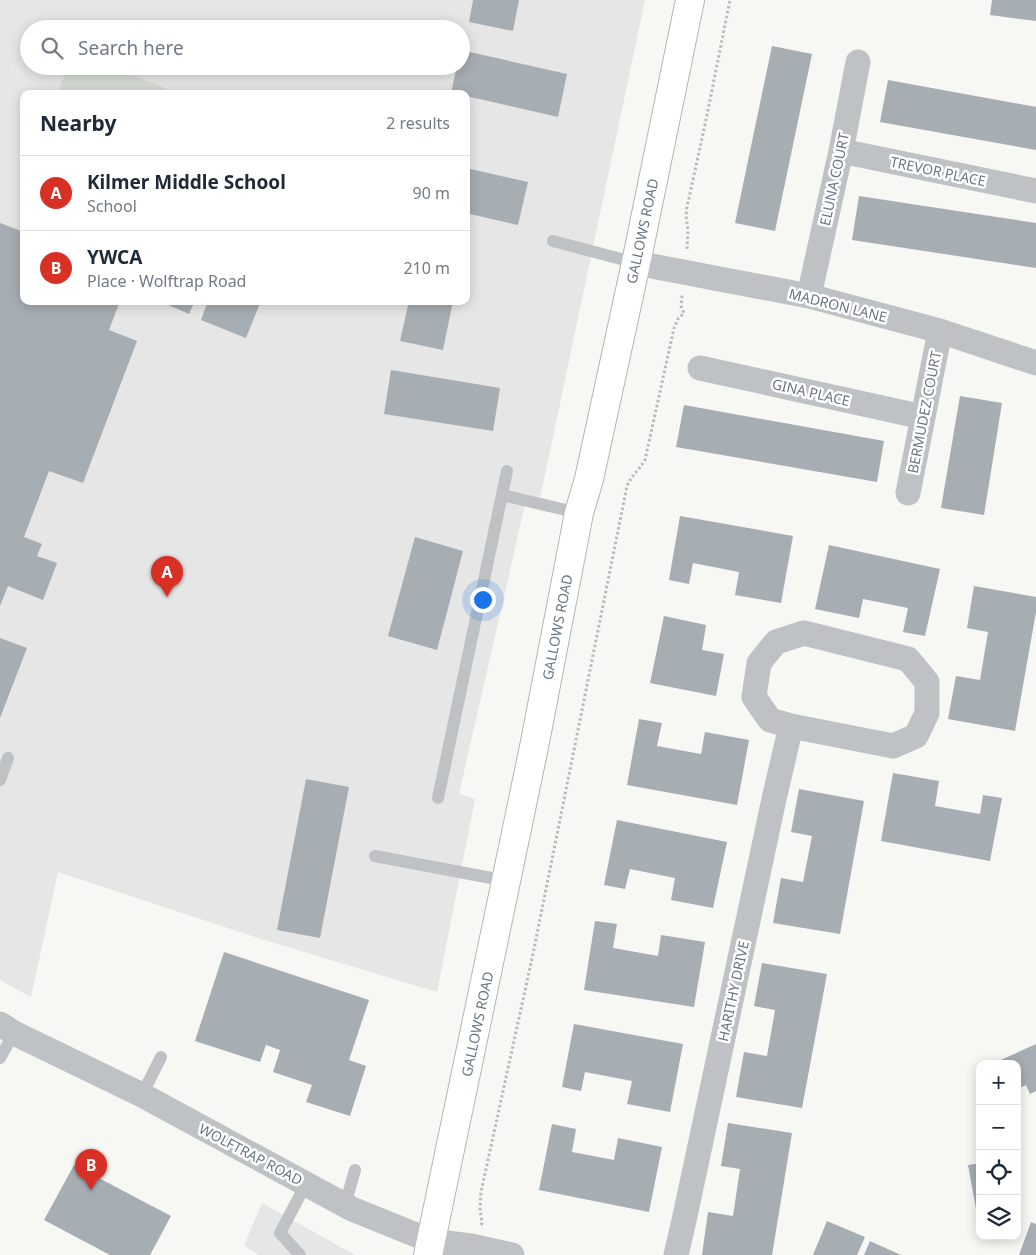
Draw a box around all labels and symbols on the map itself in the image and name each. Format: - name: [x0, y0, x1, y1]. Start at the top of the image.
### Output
- street label: ELUNA COURT: [815, 131, 853, 227]
- street label: TREVOR PLACE: [889, 152, 987, 190]
- street label: GALLOWS ROAD: [622, 177, 662, 285]
- street label: MADRON LANE: [787, 284, 889, 326]
- street label: BERMUDEZ COURT: [903, 349, 945, 475]
- street label: GINA PLACE: [770, 374, 852, 410]
- pin: A: [151, 556, 183, 597]
- street label: GALLOWS ROAD: [537, 573, 577, 681]
- your location: [470, 587, 496, 613]
- street label: HARITHY DRIVE: [713, 939, 753, 1043]
- street label: GALLOWS ROAD: [457, 970, 497, 1078]
- street label: WOLFTRAP ROAD: [196, 1119, 306, 1189]
- pin: B: [75, 1149, 107, 1190]

